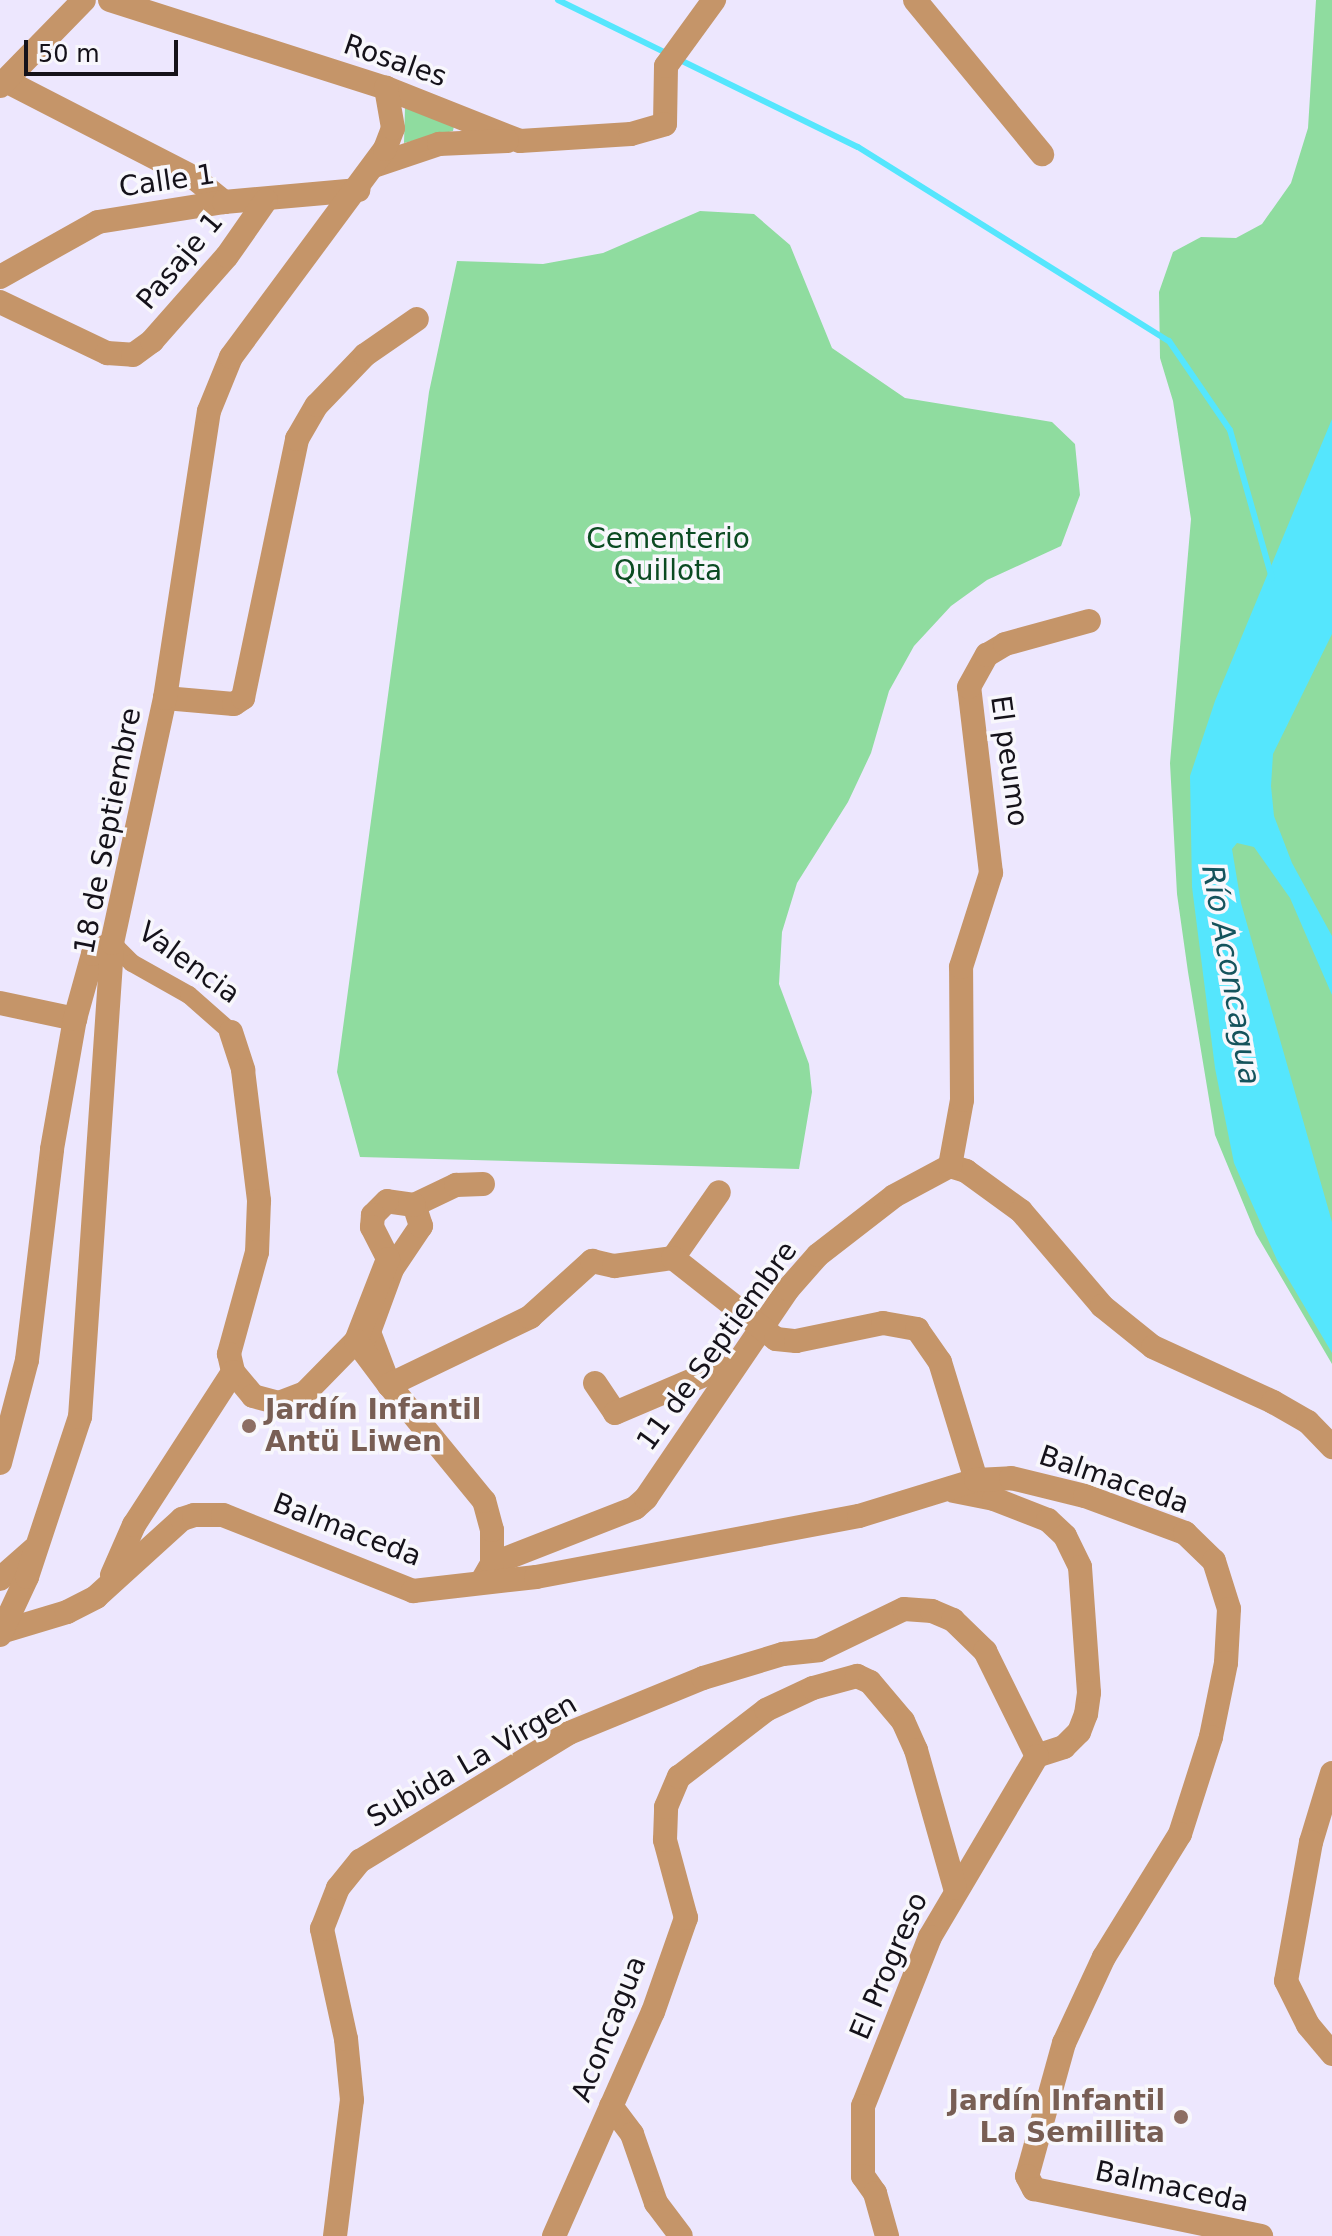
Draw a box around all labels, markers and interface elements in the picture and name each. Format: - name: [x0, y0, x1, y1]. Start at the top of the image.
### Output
- scale bar: [28, 24, 182, 74]
- street label: Rosales: [339, 28, 451, 94]
- text: 50 m: [38, 40, 100, 68]
- street label: Calle 1: [117, 158, 217, 204]
- street label: Pasaje 1: [130, 206, 230, 316]
- park label: Cementerio Quillota: [586, 522, 750, 588]
- street label: El peumo: [983, 694, 1035, 828]
- street label: 18 de Septiembre: [68, 705, 148, 957]
- water label: Río Aconcagua: [1194, 862, 1268, 1088]
- street label: Valencia: [132, 915, 246, 1011]
- street label: 11 de Septiembre: [630, 1235, 804, 1457]
- place label: Jardín Infantil Antü Liwen: [265, 1393, 481, 1459]
- marker: Jardín Infantil Antü Liwen: [240, 1417, 258, 1435]
- street label: Balmaceda: [1035, 1439, 1193, 1521]
- street label: Balmaceda: [268, 1486, 426, 1574]
- street label: Subida La Virgen: [361, 1687, 583, 1835]
- street label: El Progreso: [843, 1887, 935, 2045]
- street label: Aconcagua: [565, 1951, 653, 2107]
- place label: Jardín Infantil La Semillita: [949, 2084, 1165, 2150]
- marker: Jardín Infantil La Semillita: [1172, 2108, 1190, 2126]
- street label: Balmaceda: [1092, 2154, 1252, 2220]

